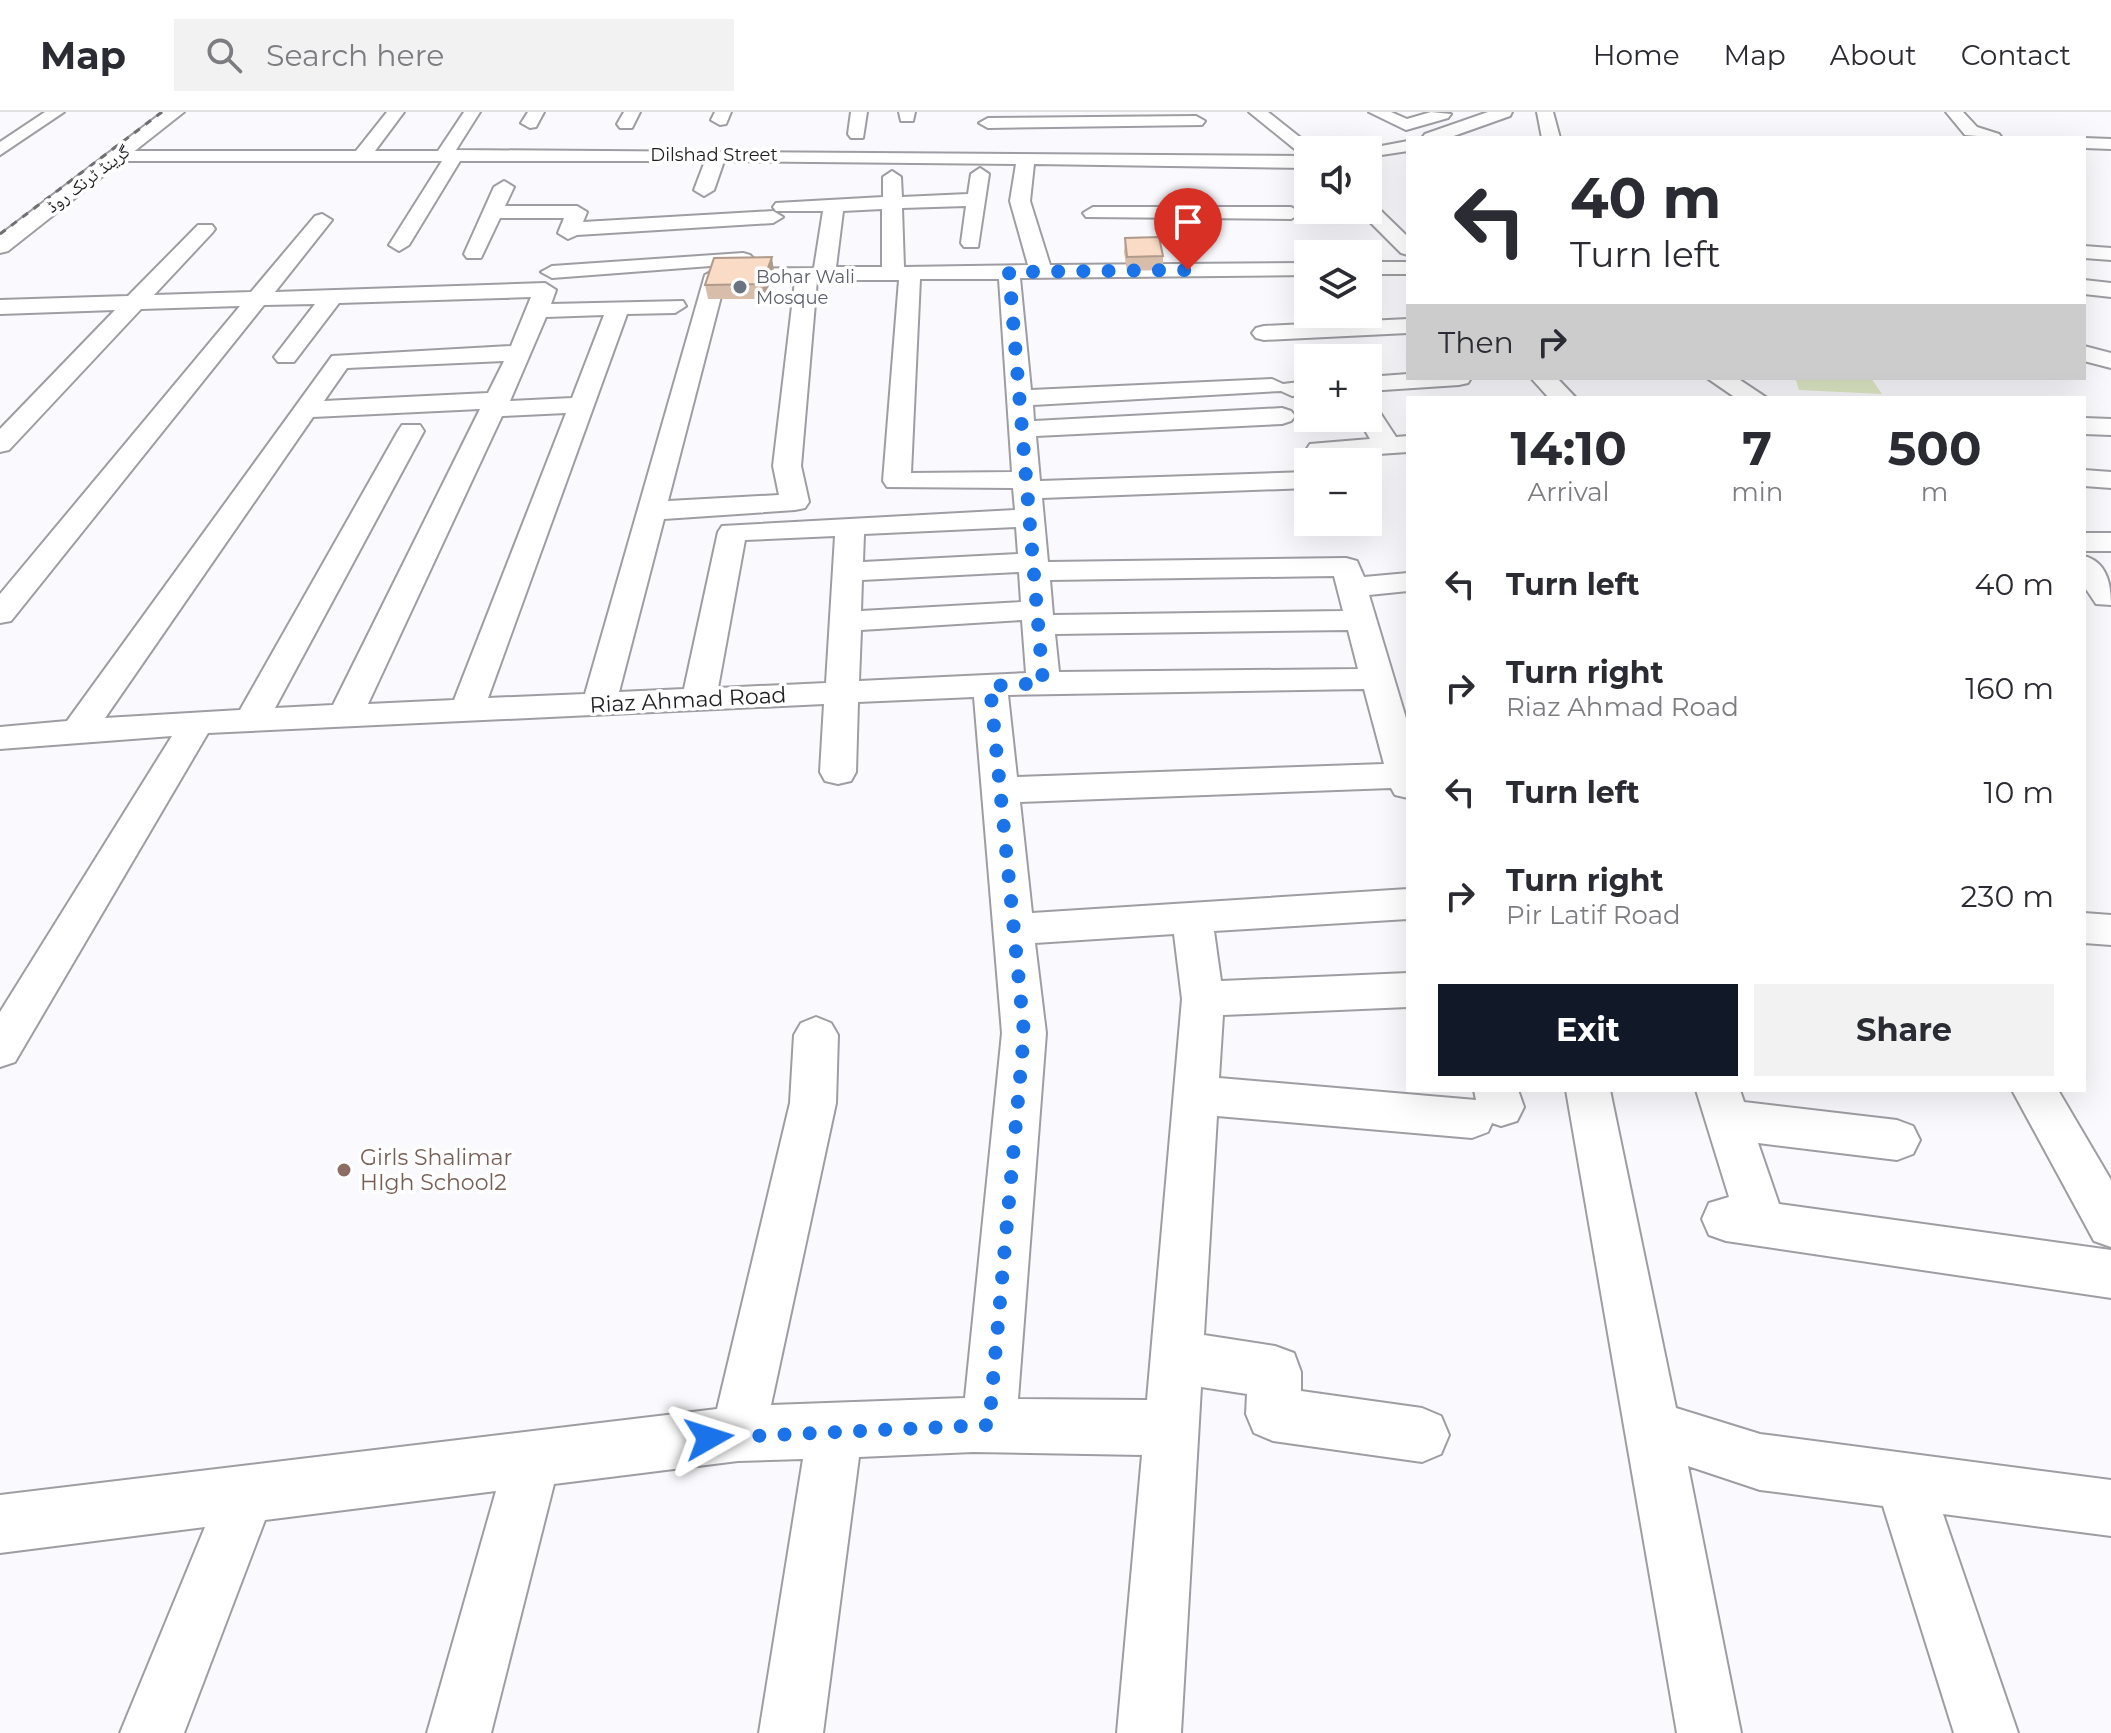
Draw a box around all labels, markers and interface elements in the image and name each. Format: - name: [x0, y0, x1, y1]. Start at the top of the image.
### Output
- search box: [174, 19, 734, 91]
- text: Map: [40, 32, 126, 79]
- icon: search: [202, 33, 246, 77]
- text: Search here: [266, 37, 444, 74]
- text: Home: [1593, 38, 1680, 72]
- text: Map: [1724, 38, 1786, 72]
- text: About: [1830, 38, 1917, 72]
- text: Contact: [1961, 38, 2071, 72]
- map controls: [1294, 136, 1382, 536]
- button: sound: [1294, 136, 1382, 224]
- street label: گرینڈ ٹرنک روڈ: [42, 140, 135, 218]
- street label: Dilshad Street: [650, 144, 778, 166]
- text: 40 m: [1570, 164, 1721, 232]
- icon: left: [1438, 168, 1542, 272]
- pin: [1154, 188, 1222, 270]
- icon: arrive: [1166, 200, 1210, 244]
- text: Turn left: [1570, 232, 1721, 276]
- button: layers: [1294, 240, 1382, 328]
- place label: Bohar Wali Mosque: [756, 266, 855, 309]
- marker: Bohar Wali Mosque: [731, 278, 749, 296]
- icon: right: [1530, 320, 1574, 364]
- text: Then: [1438, 324, 1514, 361]
- button: +: [1294, 344, 1382, 432]
- text: 14:10: [1510, 419, 1627, 477]
- text: 7: [1742, 419, 1772, 477]
- text: 500: [1888, 419, 1982, 477]
- button: −: [1294, 448, 1382, 536]
- text: Arrival: [1528, 476, 1610, 508]
- text: min: [1731, 476, 1783, 508]
- text: m: [1921, 476, 1948, 508]
- icon: left: [1438, 562, 1482, 606]
- text: Turn left: [1506, 566, 1639, 603]
- text: 40 m: [1975, 566, 2054, 603]
- text: Turn right: [1506, 654, 1663, 691]
- icon: right: [1438, 666, 1482, 710]
- text: 160 m: [1965, 670, 2054, 707]
- street label: Riaz Ahmad Road: [589, 681, 787, 719]
- text: Riaz Ahmad Road: [1506, 691, 1739, 723]
- icon: left: [1438, 770, 1482, 814]
- text: Turn left: [1506, 774, 1639, 811]
- text: 10 m: [1984, 774, 2054, 811]
- text: Turn right: [1506, 862, 1663, 899]
- icon: right: [1438, 874, 1482, 918]
- text: 230 m: [1960, 878, 2054, 915]
- text: Pir Latif Road: [1506, 899, 1681, 931]
- button: Exit: [1438, 984, 1738, 1076]
- button: Share: [1754, 984, 2054, 1076]
- place label: Girls Shalimar HIgh School2: [360, 1144, 512, 1196]
- marker: Girls Shalimar HIgh School2: [335, 1161, 353, 1179]
- position arrow: [667, 1396, 751, 1480]

